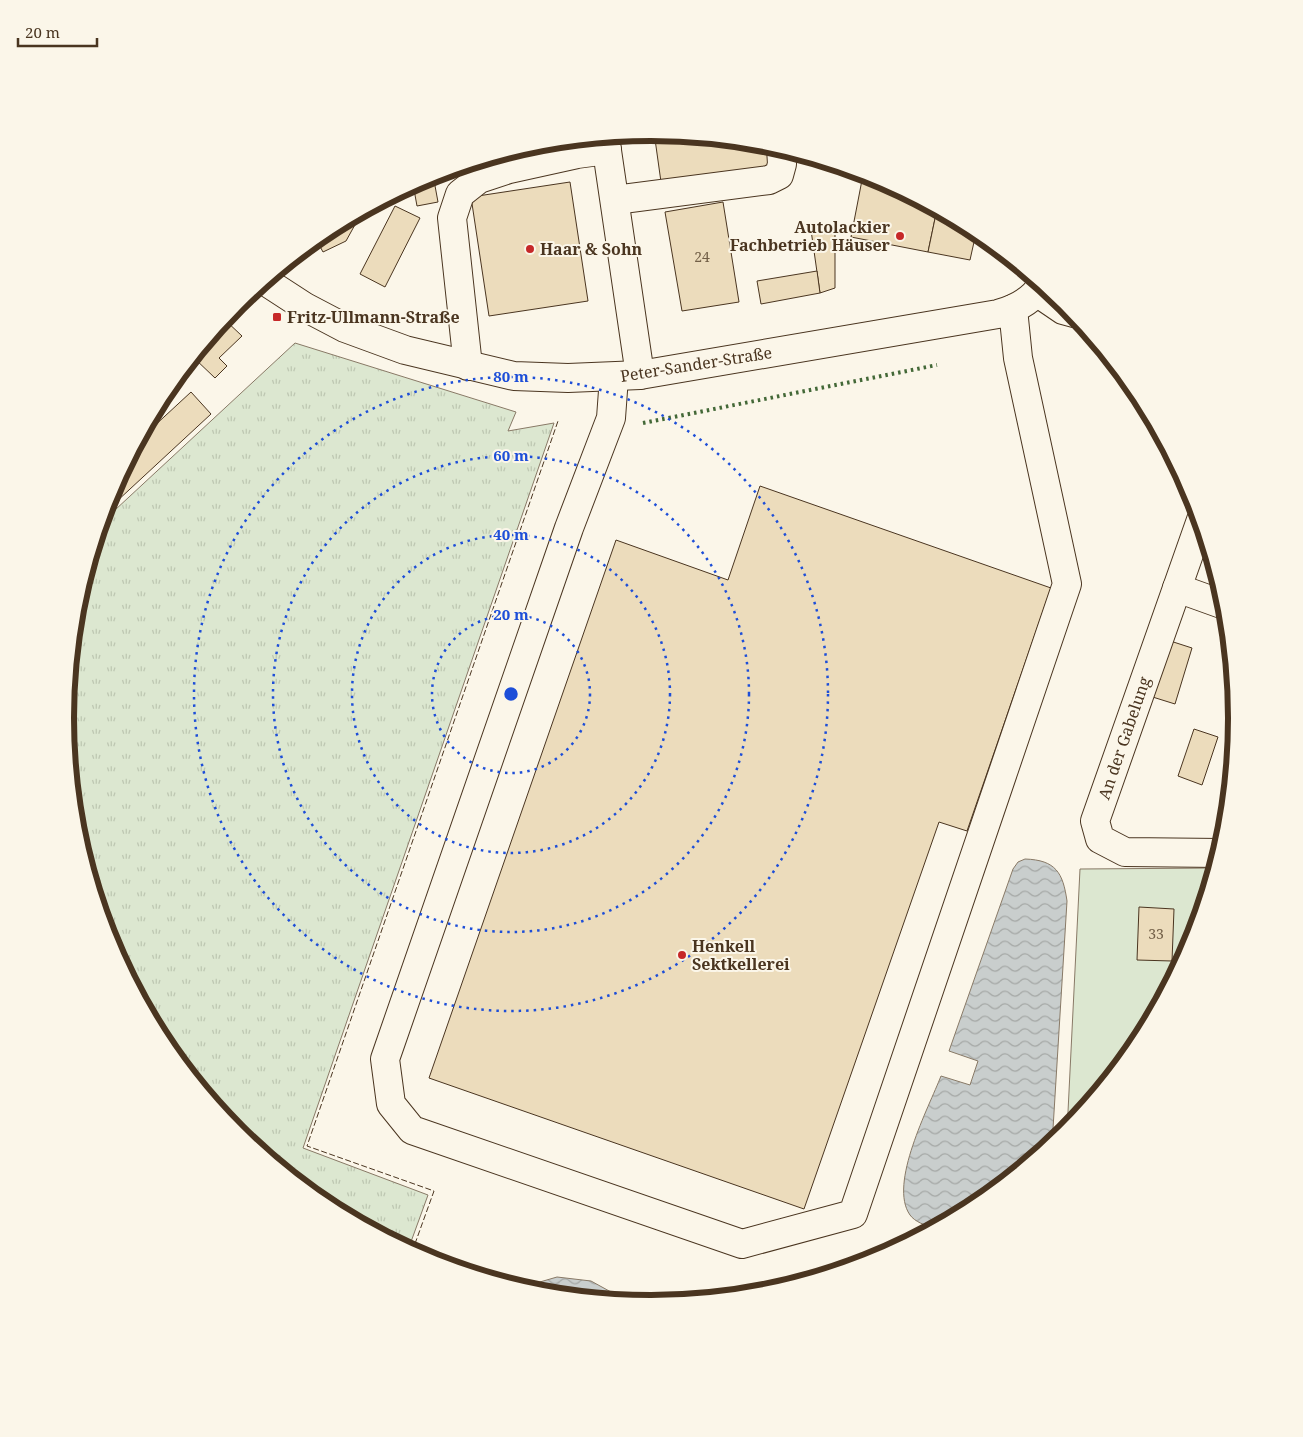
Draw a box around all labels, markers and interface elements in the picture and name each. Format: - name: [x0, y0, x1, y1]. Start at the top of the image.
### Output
- scale bar: [18, 15, 96, 47]
- text: 20 m: [25, 22, 60, 42]
- place label: Autolackier Fachbetrieb Häuser: [730, 216, 891, 256]
- marker: Autolackier Fachbetrieb Häuser: [894, 230, 906, 242]
- place label: Haar & Sohn: [540, 238, 643, 260]
- marker: Haar & Sohn: [524, 243, 536, 255]
- house number: 24: [694, 247, 710, 266]
- place label: Fritz-Ullmann-Straße: [287, 306, 460, 328]
- marker: Fritz-Ullmann-Straße: [271, 311, 283, 323]
- street label: Peter-Sander-Straße: [619, 341, 773, 387]
- text: 80 m: [493, 366, 529, 386]
- text: 60 m: [493, 445, 529, 465]
- text: 40 m: [493, 524, 529, 544]
- text: 20 m: [493, 604, 529, 624]
- street label: An der Gabelung: [1093, 673, 1155, 802]
- centre of rings: [502, 685, 520, 703]
- house number: 33: [1148, 924, 1164, 943]
- place label: Henkell Sektkellerei: [692, 935, 790, 975]
- marker: Henkell Sektkellerei: [676, 949, 688, 961]

